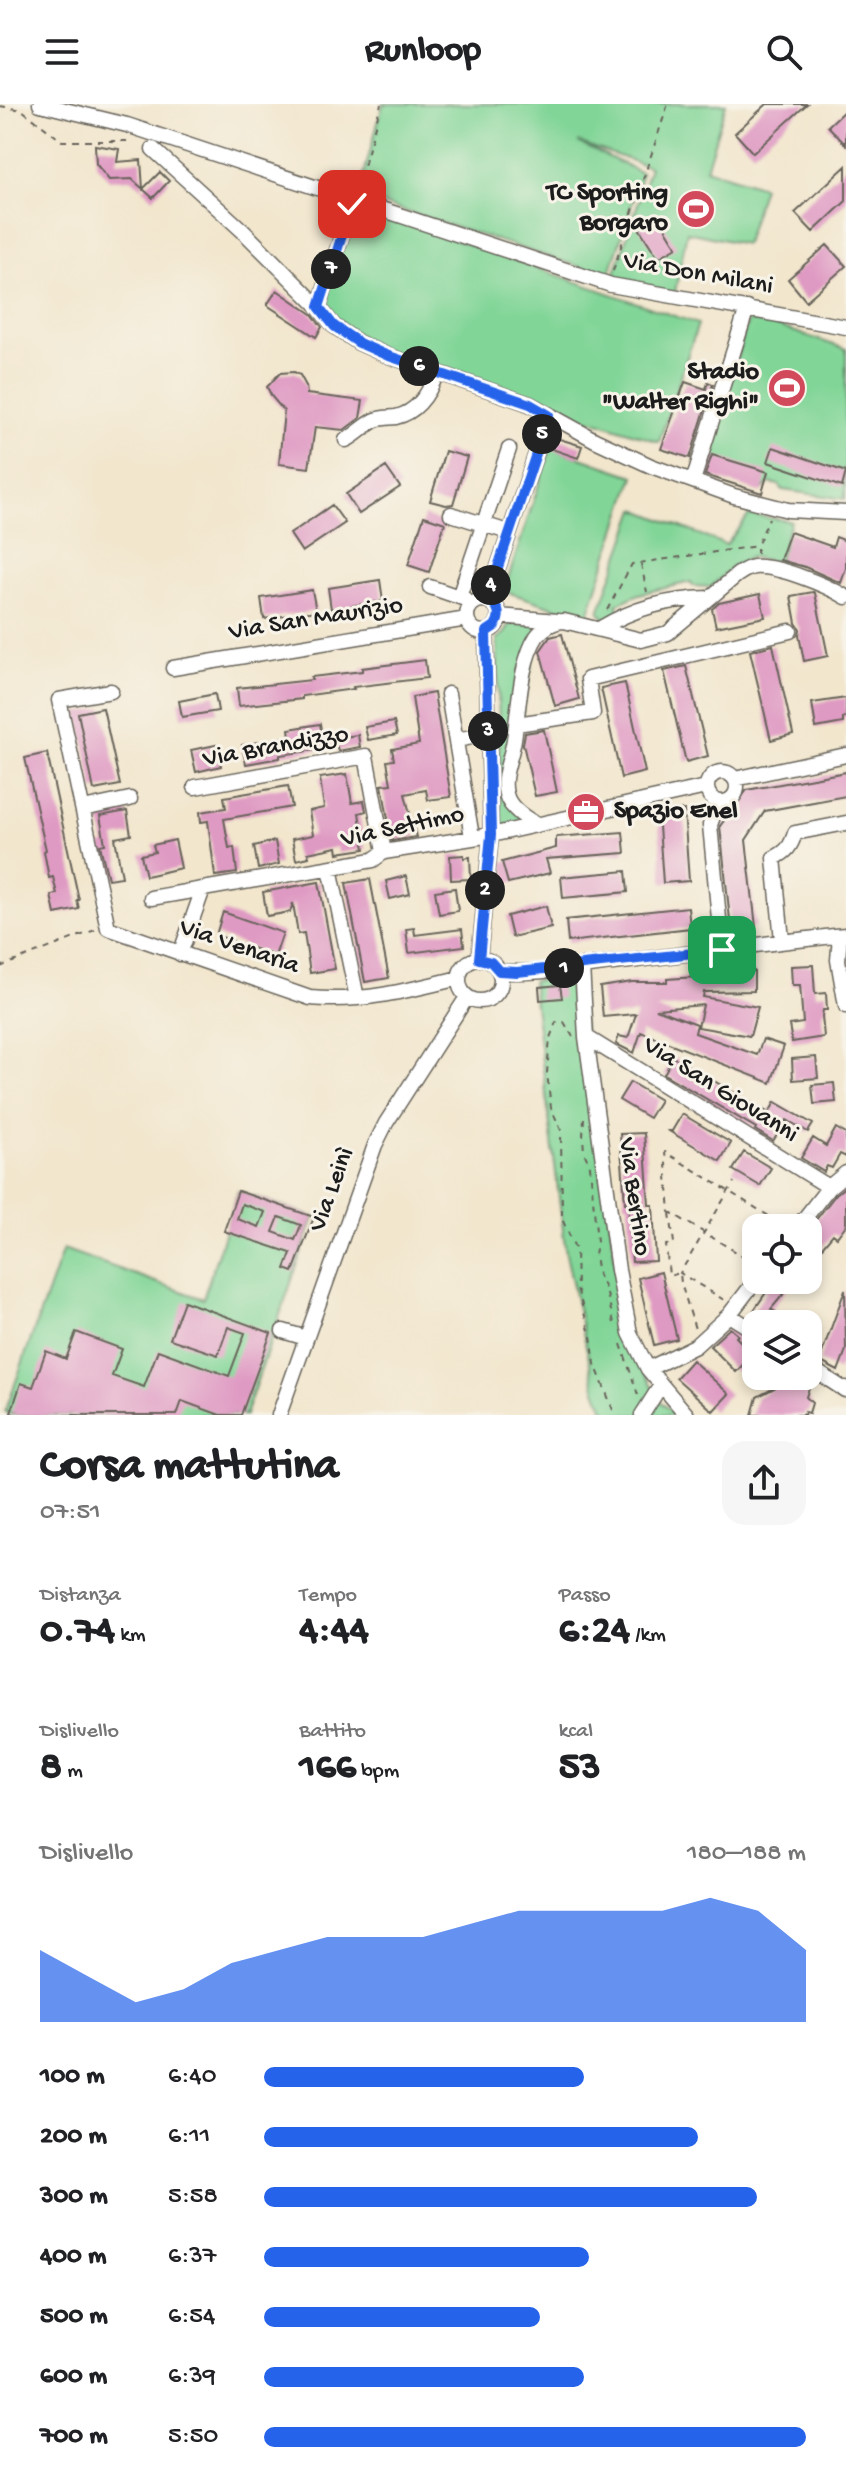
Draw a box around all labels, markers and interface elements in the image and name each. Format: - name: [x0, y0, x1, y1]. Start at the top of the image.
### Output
- icon: menu: [40, 30, 84, 74]
- icon: search: [762, 30, 806, 74]
- text: Runloop: [365, 31, 481, 74]
- pin: [318, 170, 386, 238]
- place label: TC Sporting Borgaro: [545, 179, 668, 240]
- icon: check: [330, 182, 374, 226]
- sports icon: TC Sporting Borgaro: [675, 188, 717, 230]
- street label: Via Don Milani: [620, 246, 775, 303]
- pin: 7: [311, 249, 351, 289]
- text: 7: [325, 256, 337, 282]
- pin: 6: [399, 346, 439, 386]
- text: 6: [413, 353, 425, 379]
- place label: Stadio "Walter Righi": [602, 358, 759, 419]
- sports icon: Stadio "Walter Righi": [766, 367, 808, 409]
- pin: 5: [522, 414, 562, 454]
- text: 5: [536, 421, 548, 447]
- pin: 4: [471, 565, 511, 605]
- text: 4: [486, 572, 496, 598]
- street label: Via San Maurizio: [226, 591, 405, 649]
- pin: 3: [468, 711, 508, 751]
- text: 3: [482, 718, 494, 744]
- street label: Via Brandizzo: [200, 720, 351, 776]
- office icon: Spazio Enel: [565, 791, 607, 833]
- place label: Spazio Enel: [614, 797, 738, 828]
- street label: Via Settimo: [338, 800, 467, 856]
- pin: 2: [465, 870, 505, 910]
- text: 2: [480, 877, 490, 903]
- street label: Via Venaria: [174, 913, 304, 983]
- pin: [688, 916, 756, 984]
- icon: arrive: [700, 928, 744, 972]
- pin: 1: [544, 948, 584, 988]
- text: 1: [560, 955, 568, 981]
- street label: Via San Giovanni: [636, 1030, 803, 1151]
- street label: Via Bertino: [609, 1135, 657, 1258]
- street label: Via Leinì: [303, 1144, 362, 1237]
- map controls: [742, 1214, 822, 1390]
- button: locate: [742, 1214, 822, 1294]
- button: layers: [742, 1310, 822, 1390]
- button: share: [722, 1441, 806, 1525]
- text: Corsa mattutina: [40, 1442, 338, 1494]
- text: 07:51: [40, 1498, 101, 1529]
- text: Distanza: [40, 1583, 121, 1609]
- text: Tempo: [299, 1583, 357, 1609]
- text: Passo: [559, 1583, 611, 1609]
- text: 0.74: [40, 1609, 115, 1656]
- text: 4:44: [299, 1609, 369, 1656]
- text: 6:24: [559, 1609, 630, 1656]
- text: km: [115, 1623, 146, 1649]
- text: /km: [630, 1623, 666, 1649]
- text: Dislivello: [40, 1719, 119, 1745]
- text: Battito: [299, 1719, 366, 1745]
- text: kcal: [559, 1719, 593, 1745]
- text: 8: [40, 1745, 62, 1792]
- text: 166: [299, 1745, 356, 1792]
- text: 53: [559, 1745, 600, 1792]
- text: m: [62, 1759, 83, 1785]
- text: bpm: [356, 1759, 399, 1785]
- text: Dislivello: [40, 1839, 133, 1870]
- text: 180–188 m: [687, 1839, 806, 1870]
- text: 100 m: [40, 2062, 105, 2093]
- text: 6:40: [168, 2062, 216, 2093]
- text: 200 m: [40, 2122, 107, 2153]
- text: 6:11: [168, 2122, 210, 2153]
- text: 300 m: [40, 2182, 108, 2213]
- text: 5:58: [168, 2182, 218, 2213]
- text: 400 m: [40, 2242, 106, 2273]
- text: 6:37: [168, 2242, 216, 2273]
- text: 500 m: [40, 2302, 108, 2333]
- text: 6:54: [168, 2302, 215, 2333]
- text: 600 m: [40, 2362, 107, 2393]
- text: 6:39: [168, 2362, 216, 2393]
- text: 700 m: [40, 2422, 108, 2453]
- text: 5:50: [168, 2422, 218, 2453]

